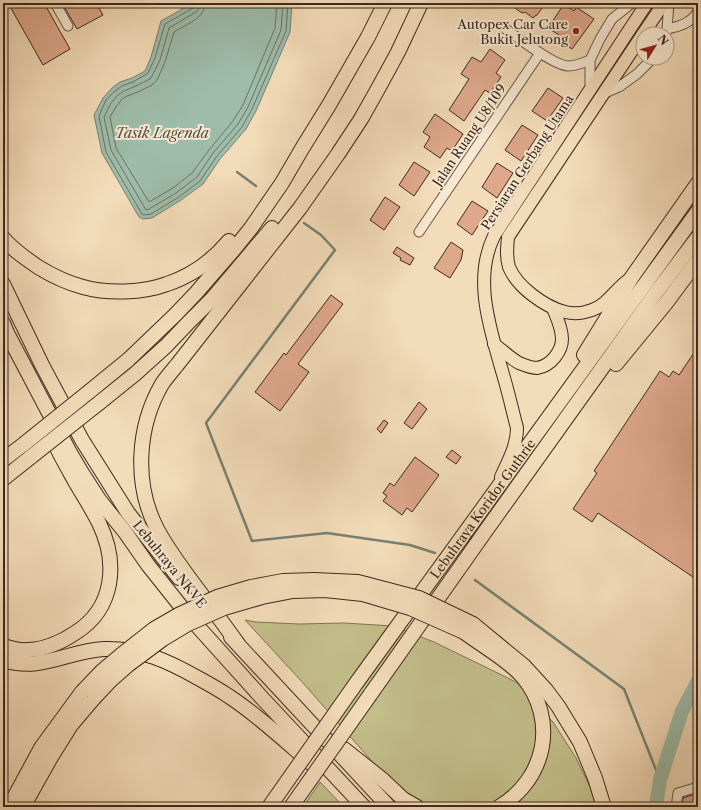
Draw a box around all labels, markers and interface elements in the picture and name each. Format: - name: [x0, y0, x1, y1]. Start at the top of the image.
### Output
- place label: Autopex Car Care Bukit Jelutong: [456, 16, 568, 47]
- marker: Autopex Car Care Bukit Jelutong: [571, 26, 581, 36]
- north arrow: [635, 26, 675, 66]
- text: N: [655, 32, 672, 48]
- street label: Jalan Ruang U8/109: [428, 81, 509, 191]
- street label: Persiaran Gerbang Utama: [477, 91, 577, 233]
- water label: Tasik Lagenda: [115, 124, 209, 142]
- street label: Lebuhraya Koridor Guthrie: [427, 436, 538, 582]
- street label: Lebuhraya NKVE: [130, 517, 210, 611]

